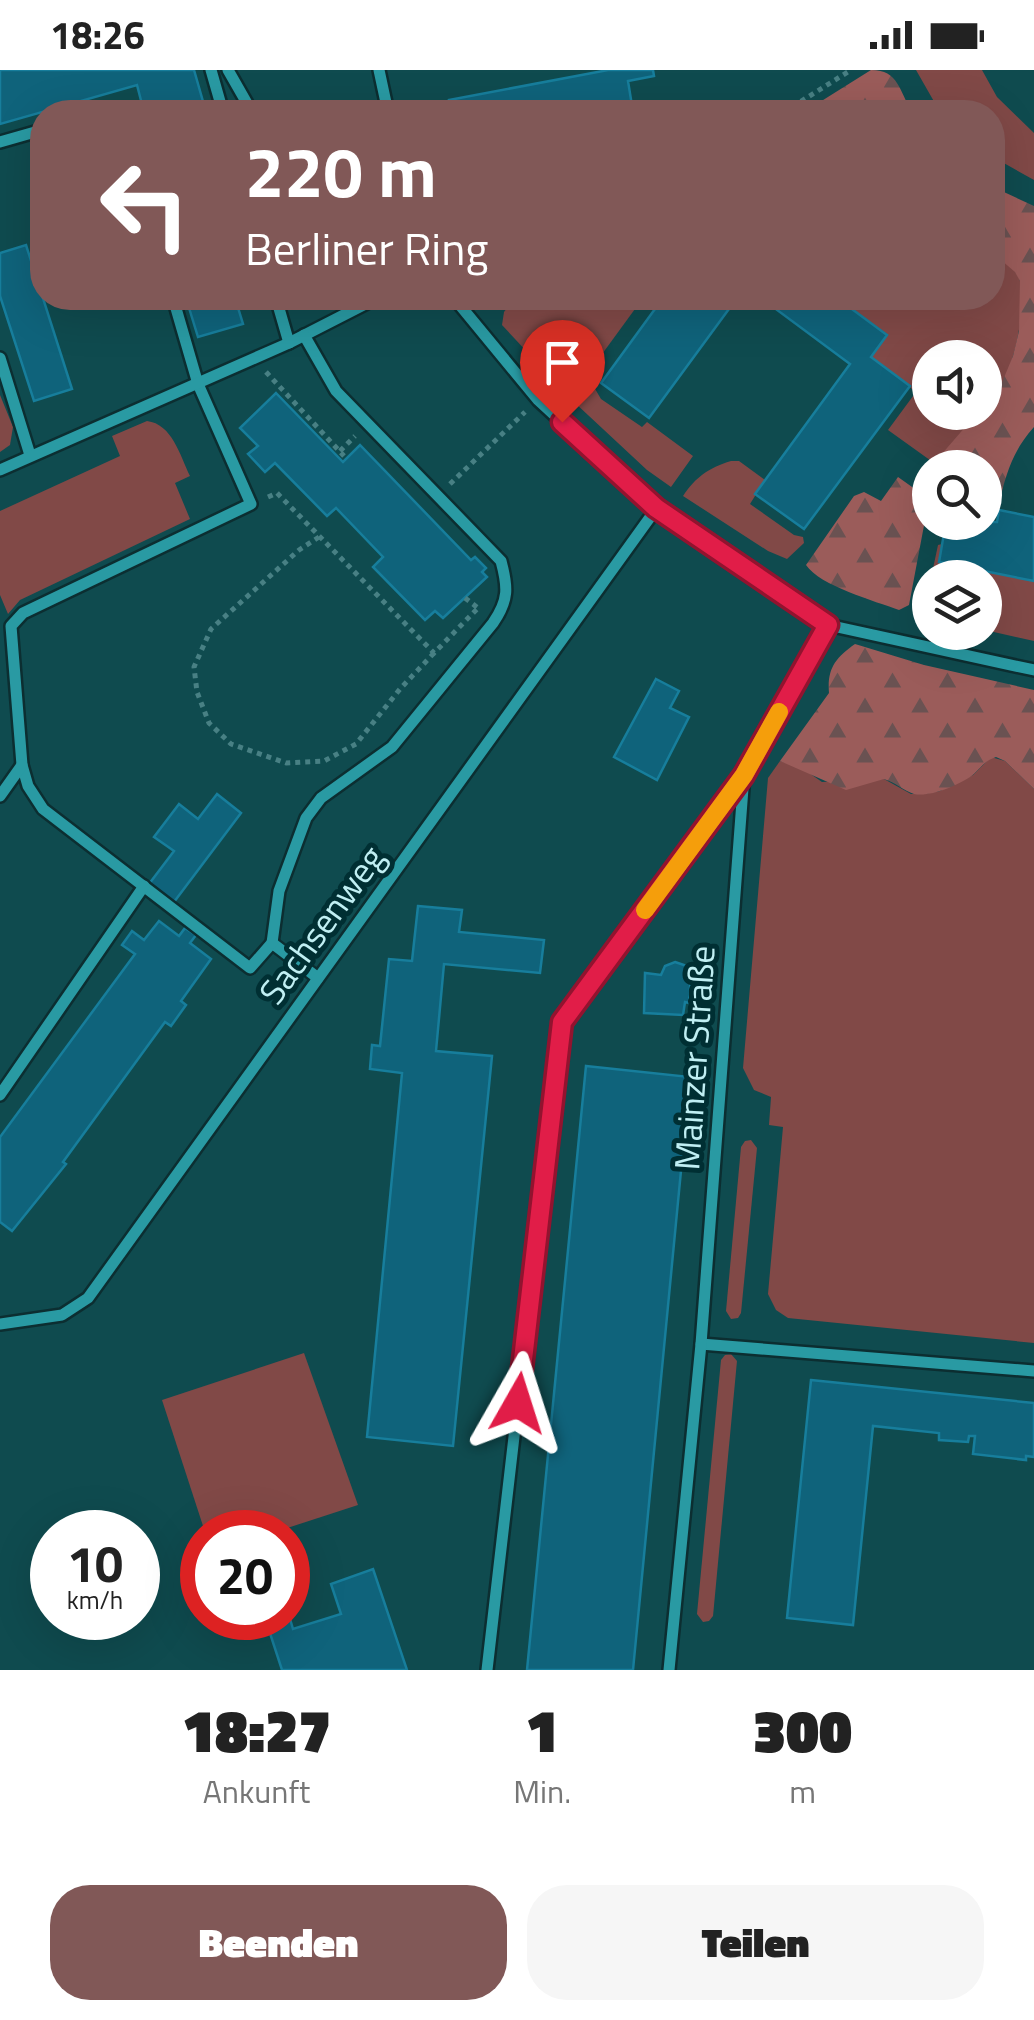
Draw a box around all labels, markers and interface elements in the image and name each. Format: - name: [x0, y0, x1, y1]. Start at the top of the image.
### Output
- text: 18:26: [50, 6, 145, 64]
- text: 220 m: [245, 118, 437, 224]
- icon: left: [80, 140, 210, 270]
- text: Berliner Ring: [245, 214, 489, 282]
- pin: [520, 320, 605, 423]
- icon: arrive: [535, 335, 590, 390]
- map controls: [912, 340, 1002, 650]
- button: sound: [912, 340, 1002, 430]
- button: search: [912, 450, 1002, 540]
- button: layers: [912, 560, 1002, 650]
- street label: Sachsenweg: [245, 834, 397, 1015]
- street label: Mainzer Straße: [659, 944, 729, 1172]
- position arrow: [466, 1351, 570, 1455]
- speed limit sign: 20: [180, 1510, 310, 1640]
- text: 10: [67, 1525, 123, 1601]
- text: km/h: [67, 1581, 123, 1619]
- text: 18:27: [182, 1684, 331, 1775]
- text: 1: [526, 1684, 559, 1775]
- text: 300: [753, 1684, 852, 1775]
- text: Ankunft: [203, 1767, 310, 1815]
- text: Min.: [513, 1767, 571, 1815]
- text: m: [789, 1767, 816, 1815]
- button: Beenden: [50, 1885, 507, 2000]
- button: Teilen: [527, 1885, 984, 2000]

